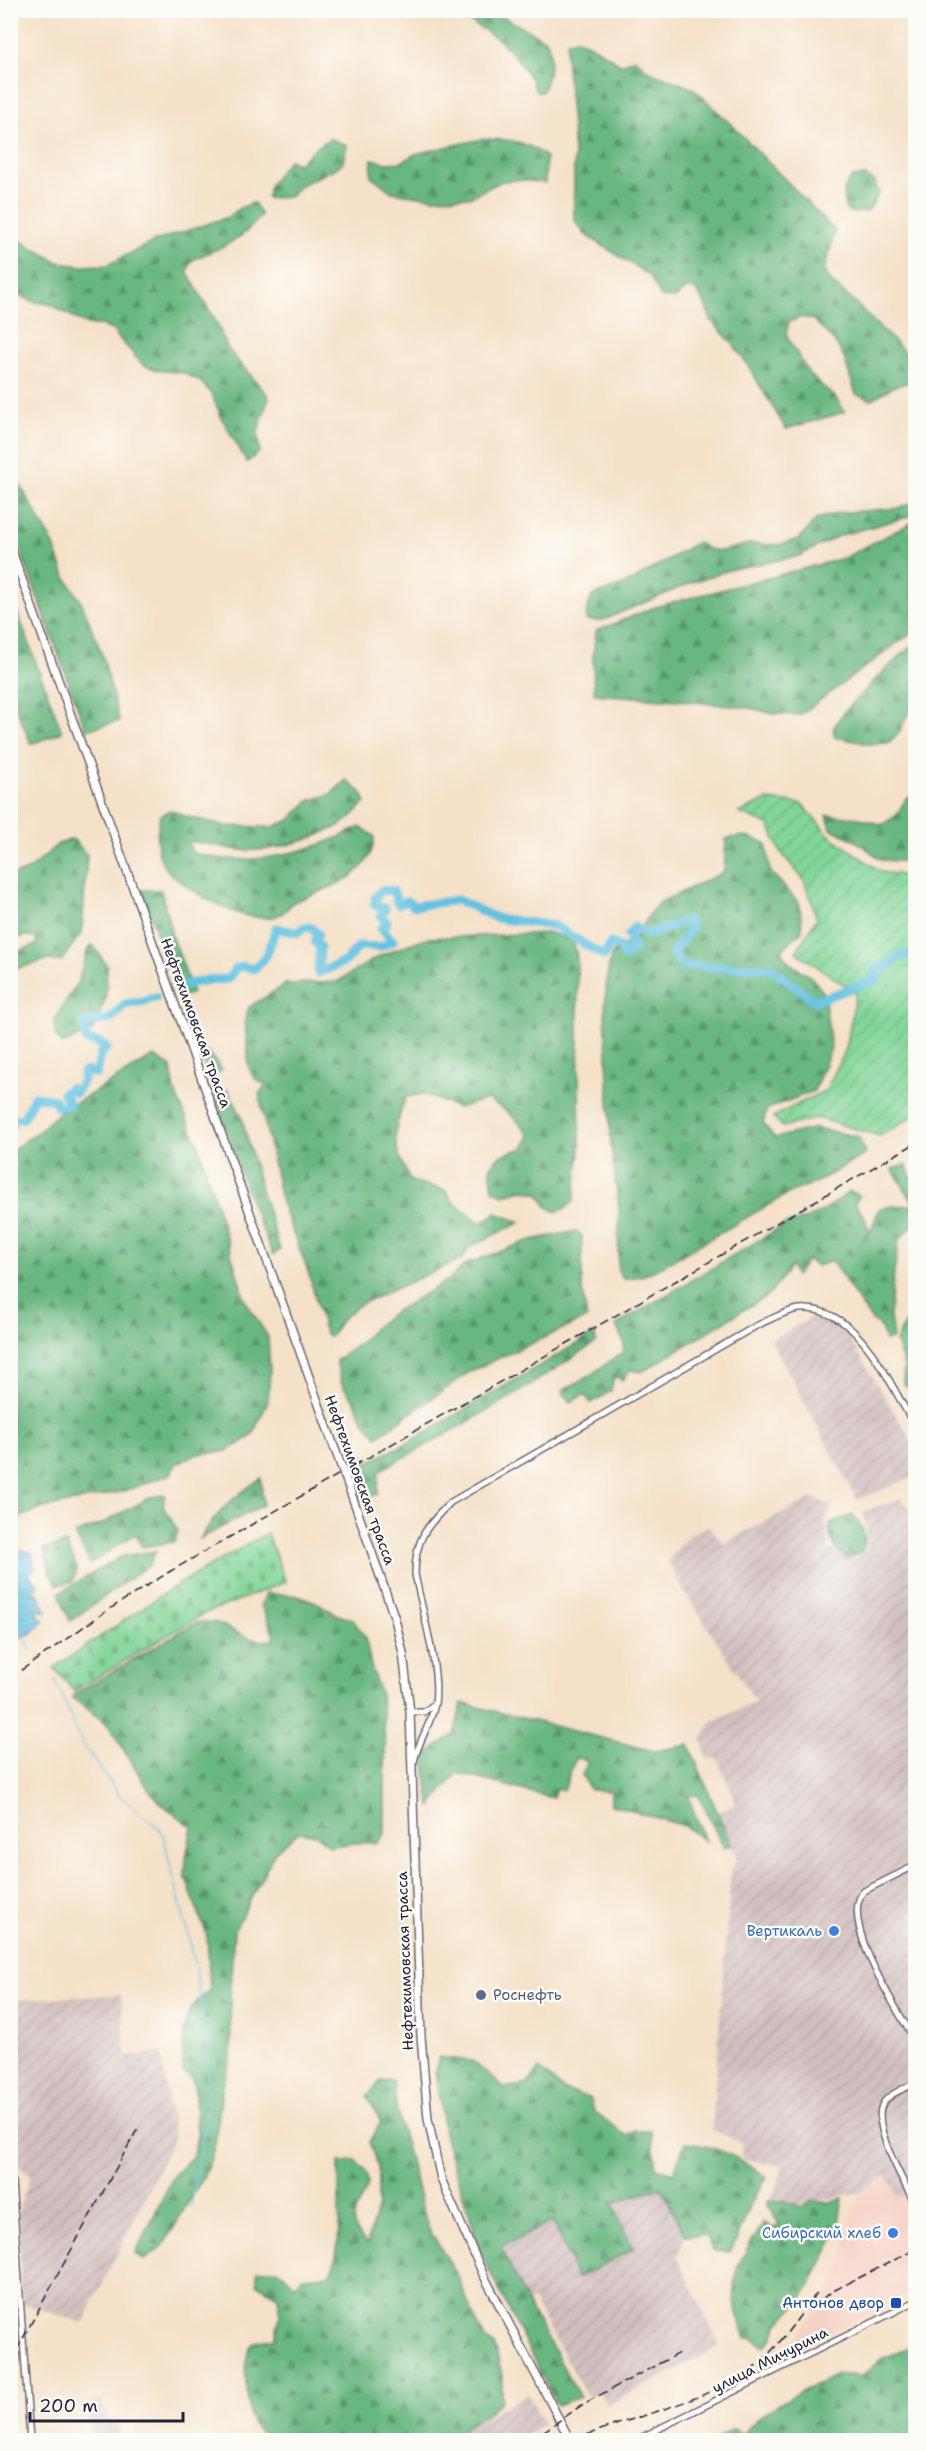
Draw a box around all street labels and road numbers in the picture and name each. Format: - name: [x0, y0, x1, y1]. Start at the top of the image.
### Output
- street label: Нефтехимовская трасса: [156, 935, 236, 1111]
- street label: Нефтехимовская трасса: [320, 1392, 400, 1568]
- street label: Нефтехимовская трасса: [392, 1870, 418, 2051]
- street label: улица Мичурина: [709, 2322, 832, 2398]

